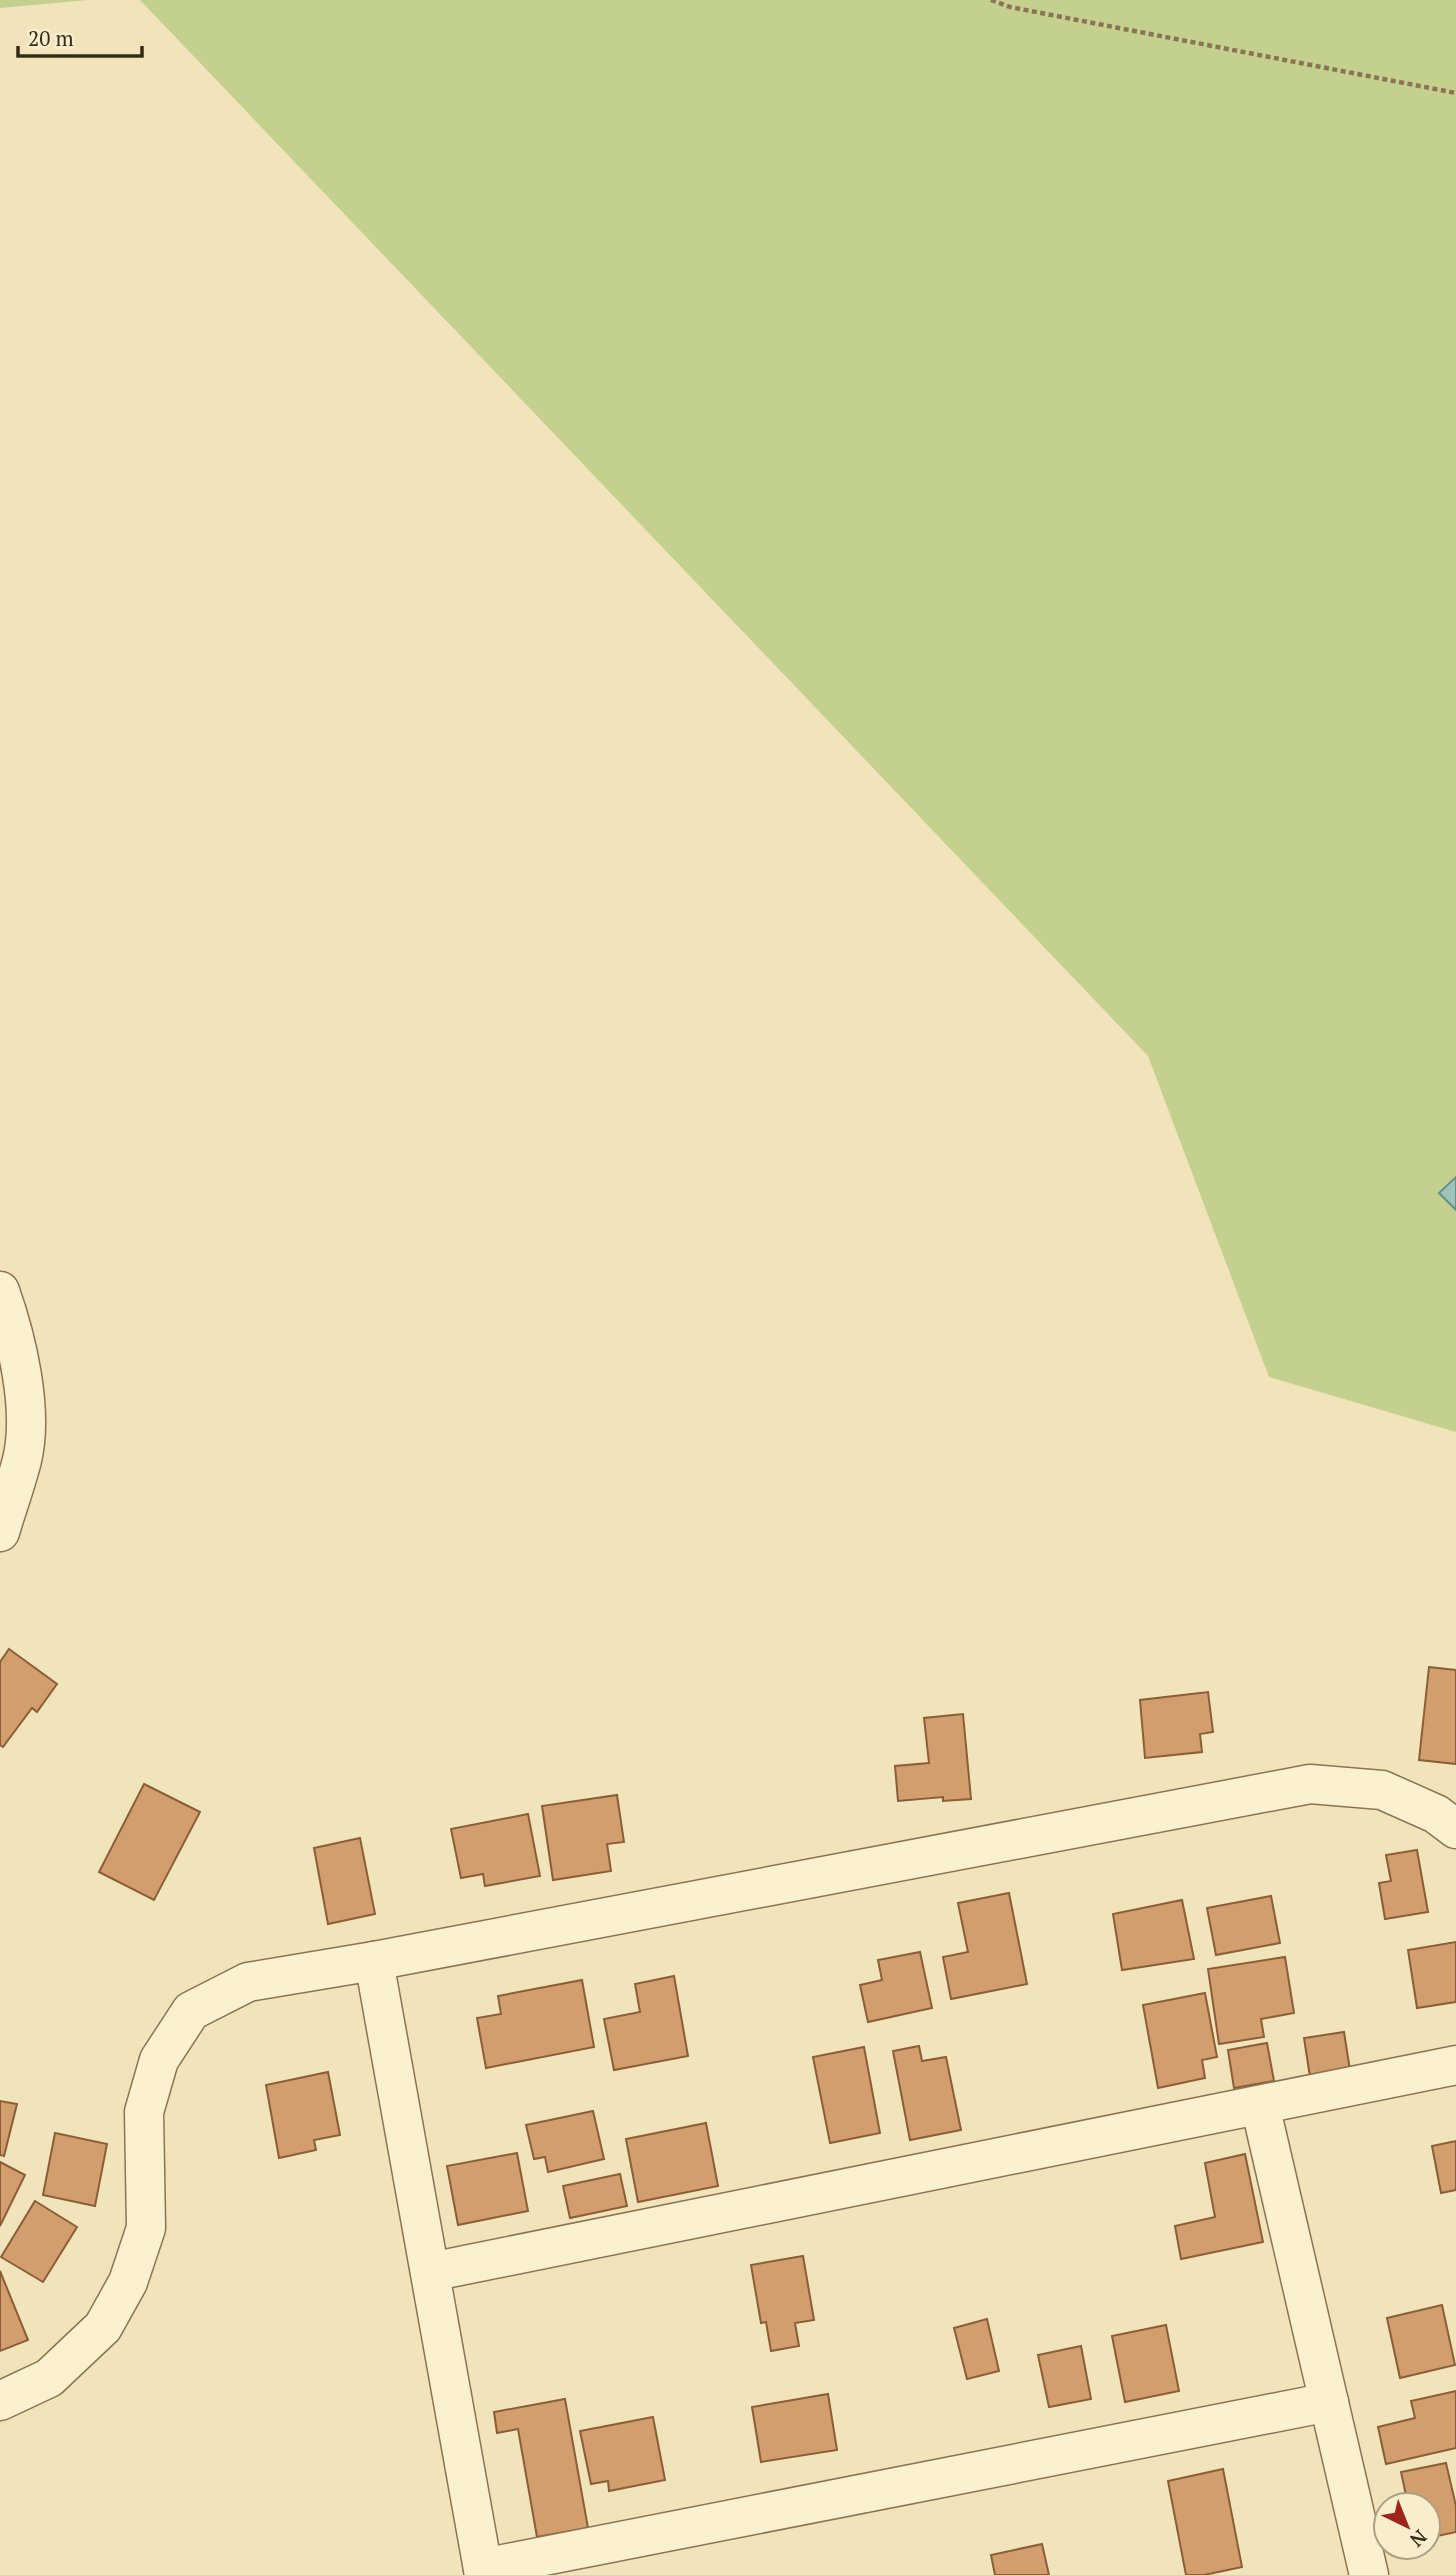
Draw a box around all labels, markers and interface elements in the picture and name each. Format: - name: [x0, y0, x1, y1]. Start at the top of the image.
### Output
- scale bar: [18, 14, 142, 58]
- text: 20 m: [28, 24, 74, 52]
- north arrow: [1372, 2491, 1442, 2561]
- text: N: [1405, 2525, 1433, 2553]

